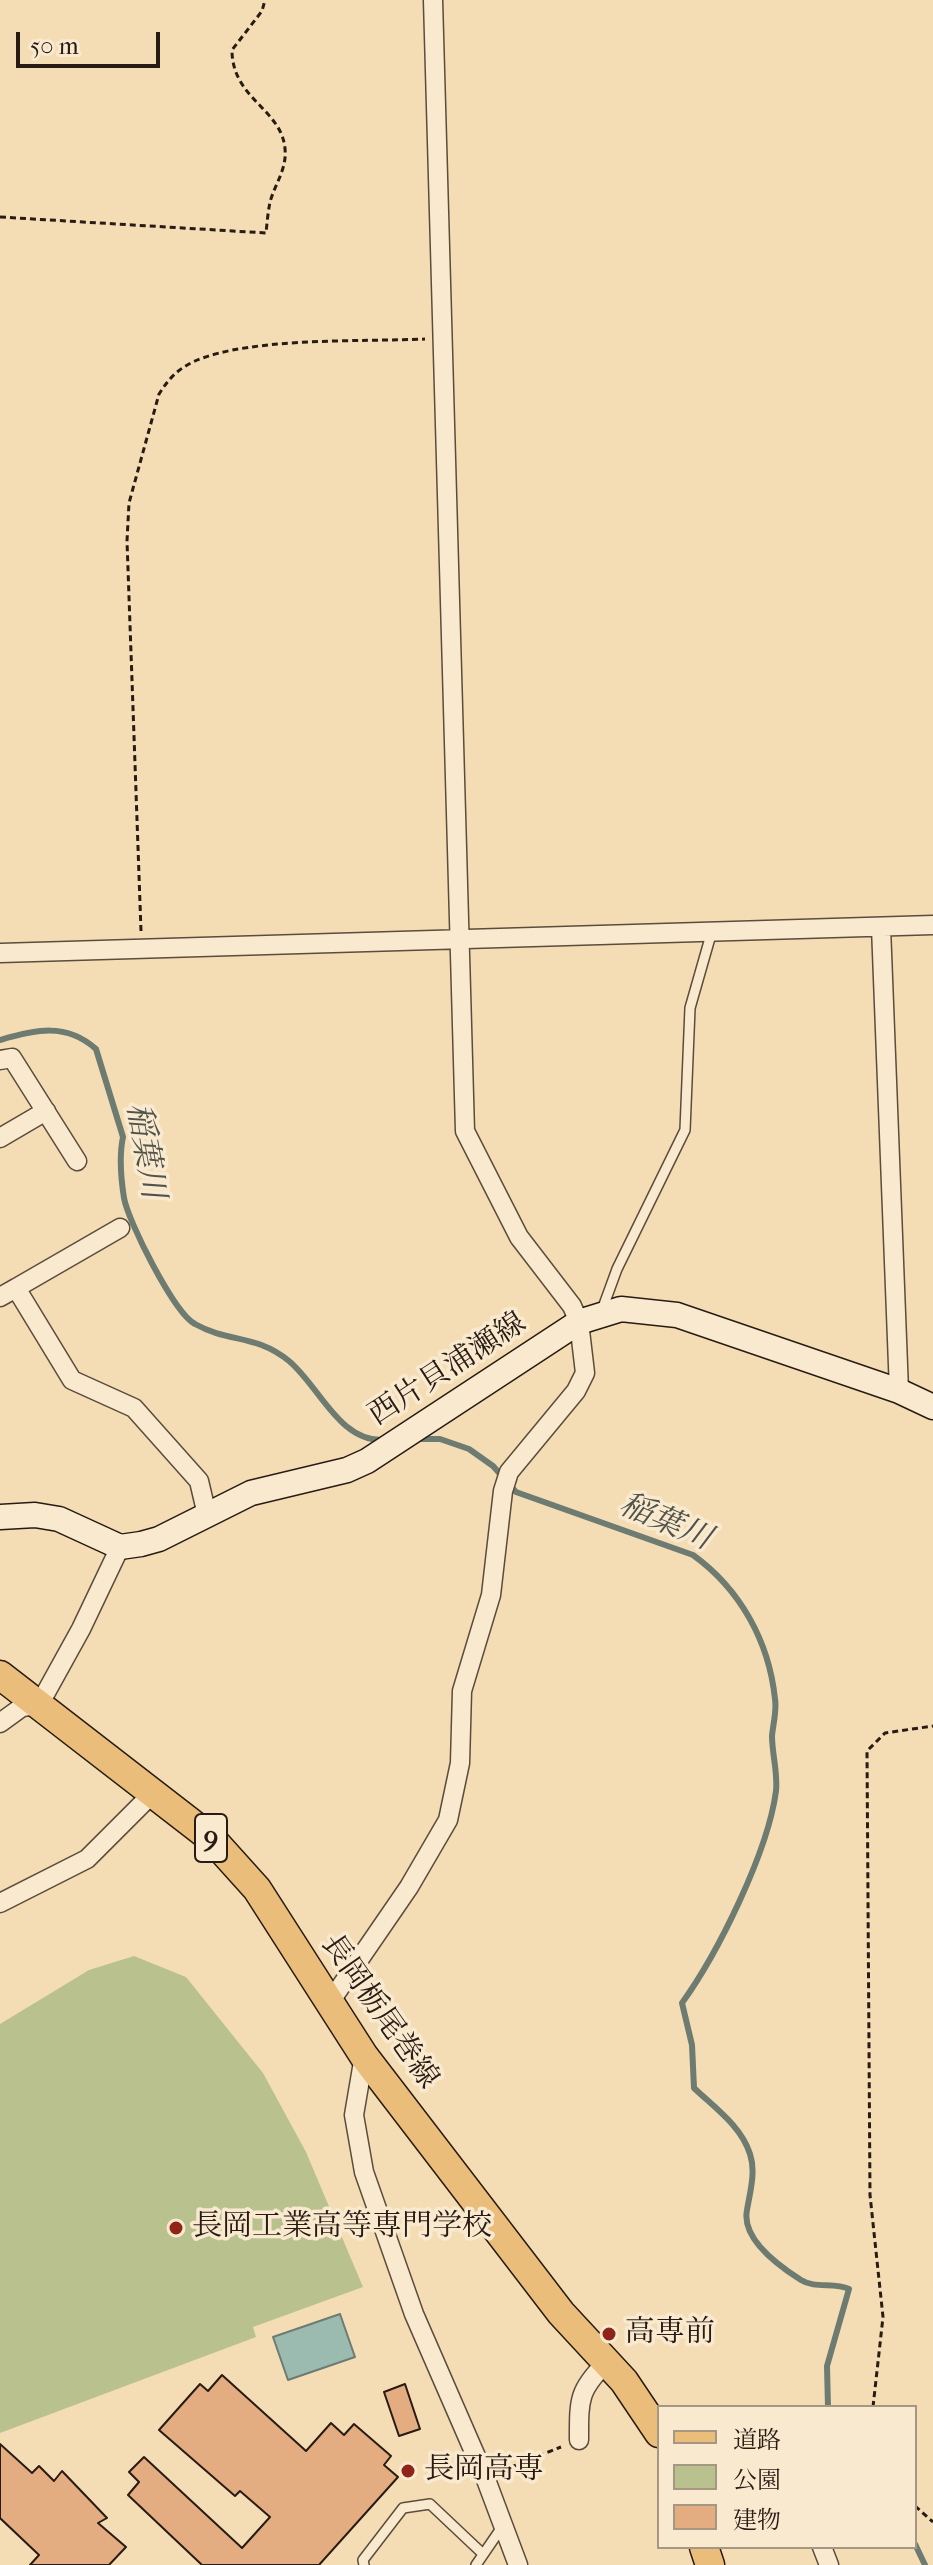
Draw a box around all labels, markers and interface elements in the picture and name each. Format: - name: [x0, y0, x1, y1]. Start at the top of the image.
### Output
- scale bar: [20, 16, 164, 66]
- text: 50 m: [30, 32, 79, 60]
- water label: 稲葉川: [117, 1100, 171, 1202]
- street label: 西片貝浦瀬線: [363, 1306, 533, 1434]
- water label: 稲葉川: [613, 1487, 717, 1559]
- road number: 9: [195, 1814, 227, 1862]
- street label: 長岡栃尾巻線: [313, 1928, 445, 2096]
- place label: 長岡工業高等専門学校: [192, 2210, 492, 2246]
- marker: 長岡工業高等専門学校: [167, 2219, 185, 2237]
- place label: 高専前: [625, 2316, 715, 2352]
- marker: 高専前: [600, 2325, 618, 2343]
- legend: [657, 2405, 917, 2549]
- text: 道路: [733, 2426, 781, 2454]
- place label: 長岡高専: [424, 2453, 544, 2489]
- marker: 長岡高専: [399, 2462, 417, 2480]
- text: 公園: [733, 2466, 781, 2494]
- text: 建物: [733, 2506, 781, 2534]

